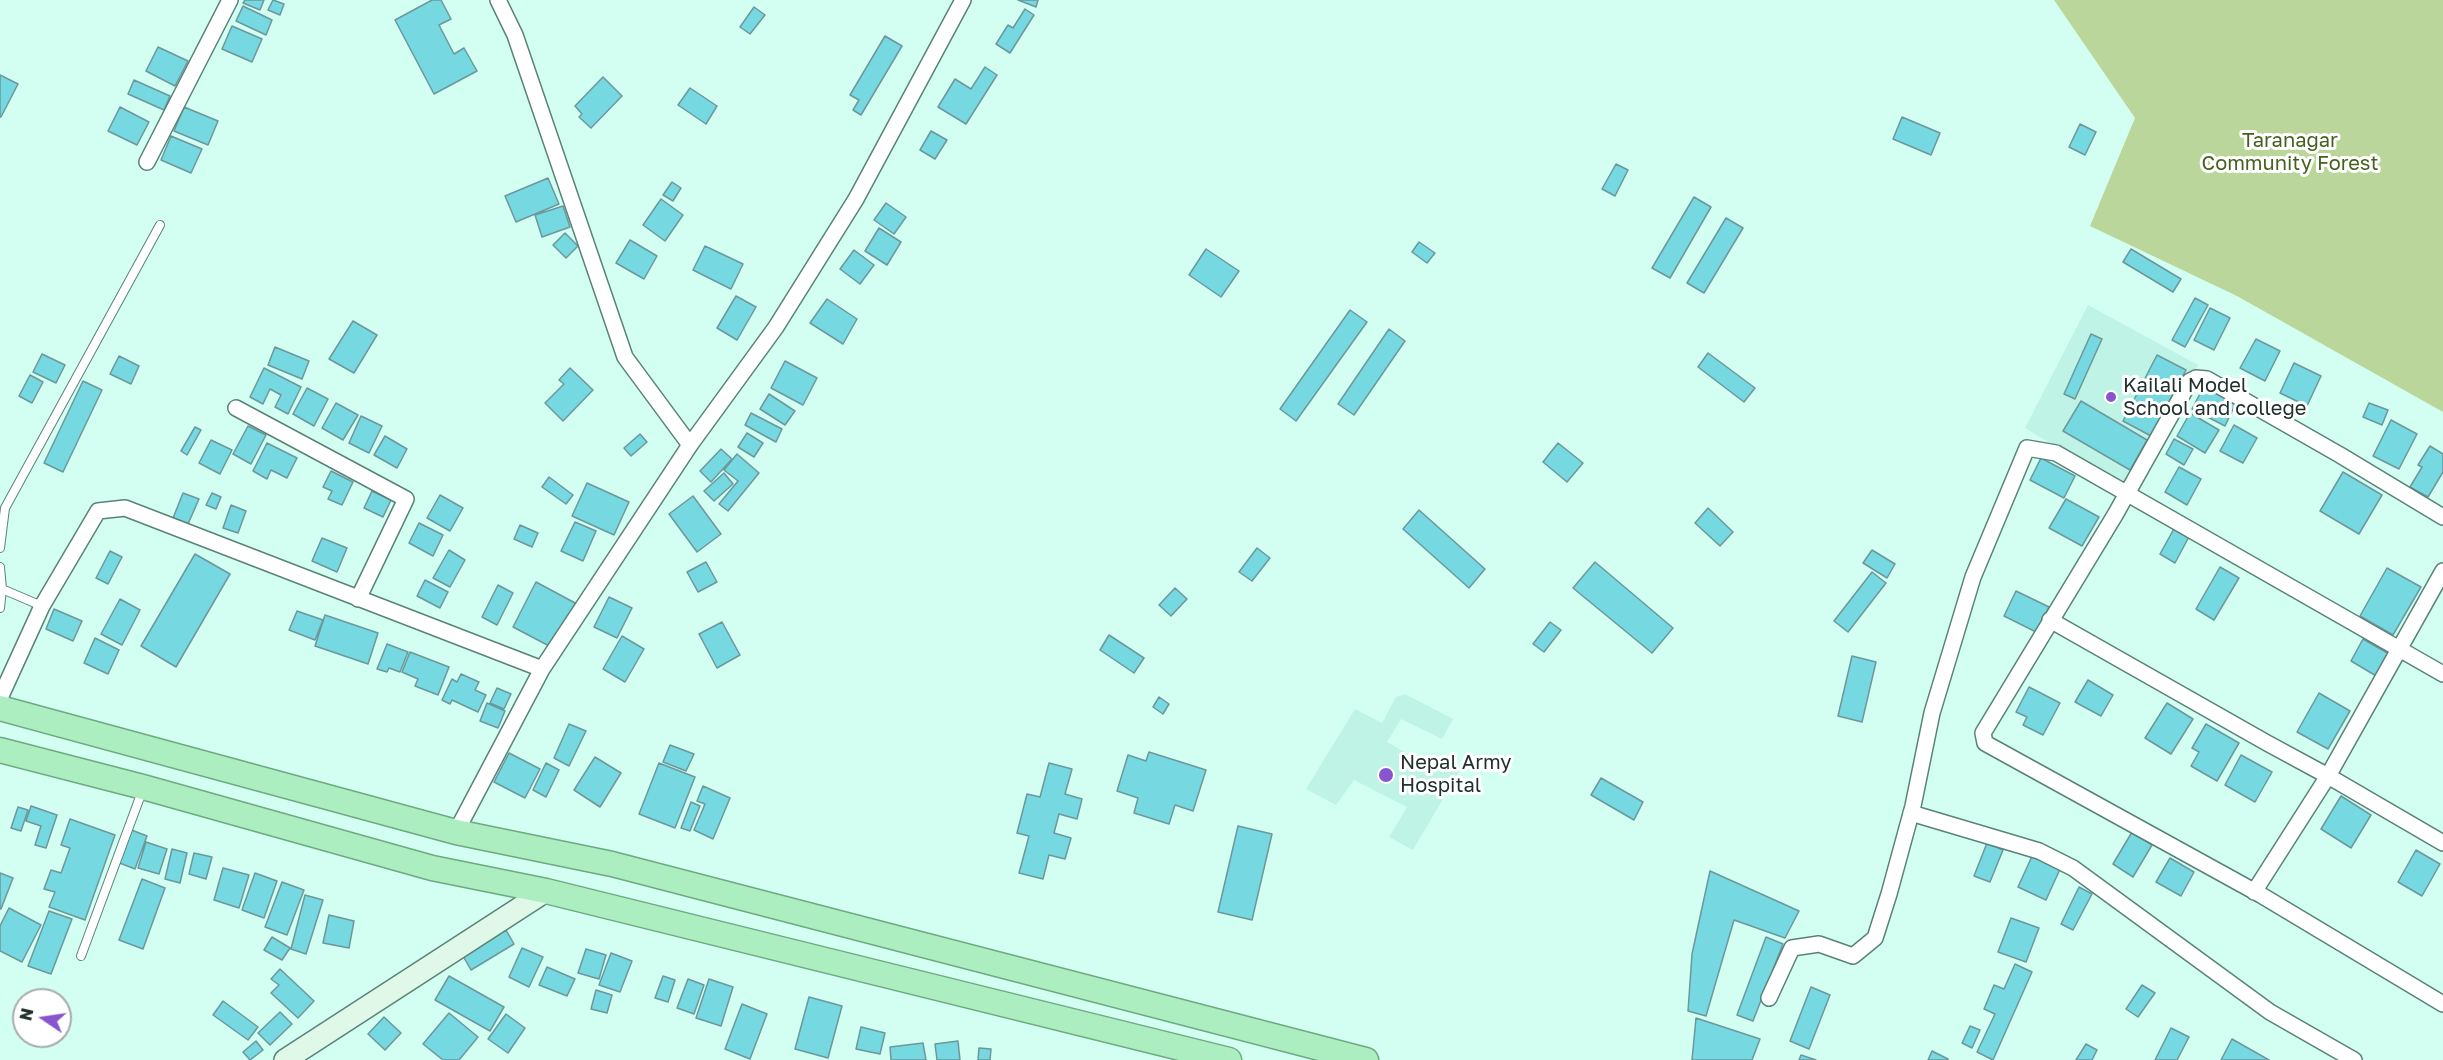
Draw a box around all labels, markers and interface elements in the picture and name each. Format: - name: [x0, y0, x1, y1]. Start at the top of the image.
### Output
- park label: Taranagar Community Forest: [2202, 129, 2378, 176]
- place label: Kailali Model School and college: [2123, 374, 2306, 421]
- marker: Kailali Model School and college: [2104, 390, 2118, 404]
- place label: Nepal Army Hospital: [1400, 751, 1511, 798]
- marker: Nepal Army Hospital: [1377, 766, 1395, 784]
- north arrow: [12, 988, 72, 1048]
- text: N: [15, 1006, 38, 1023]

